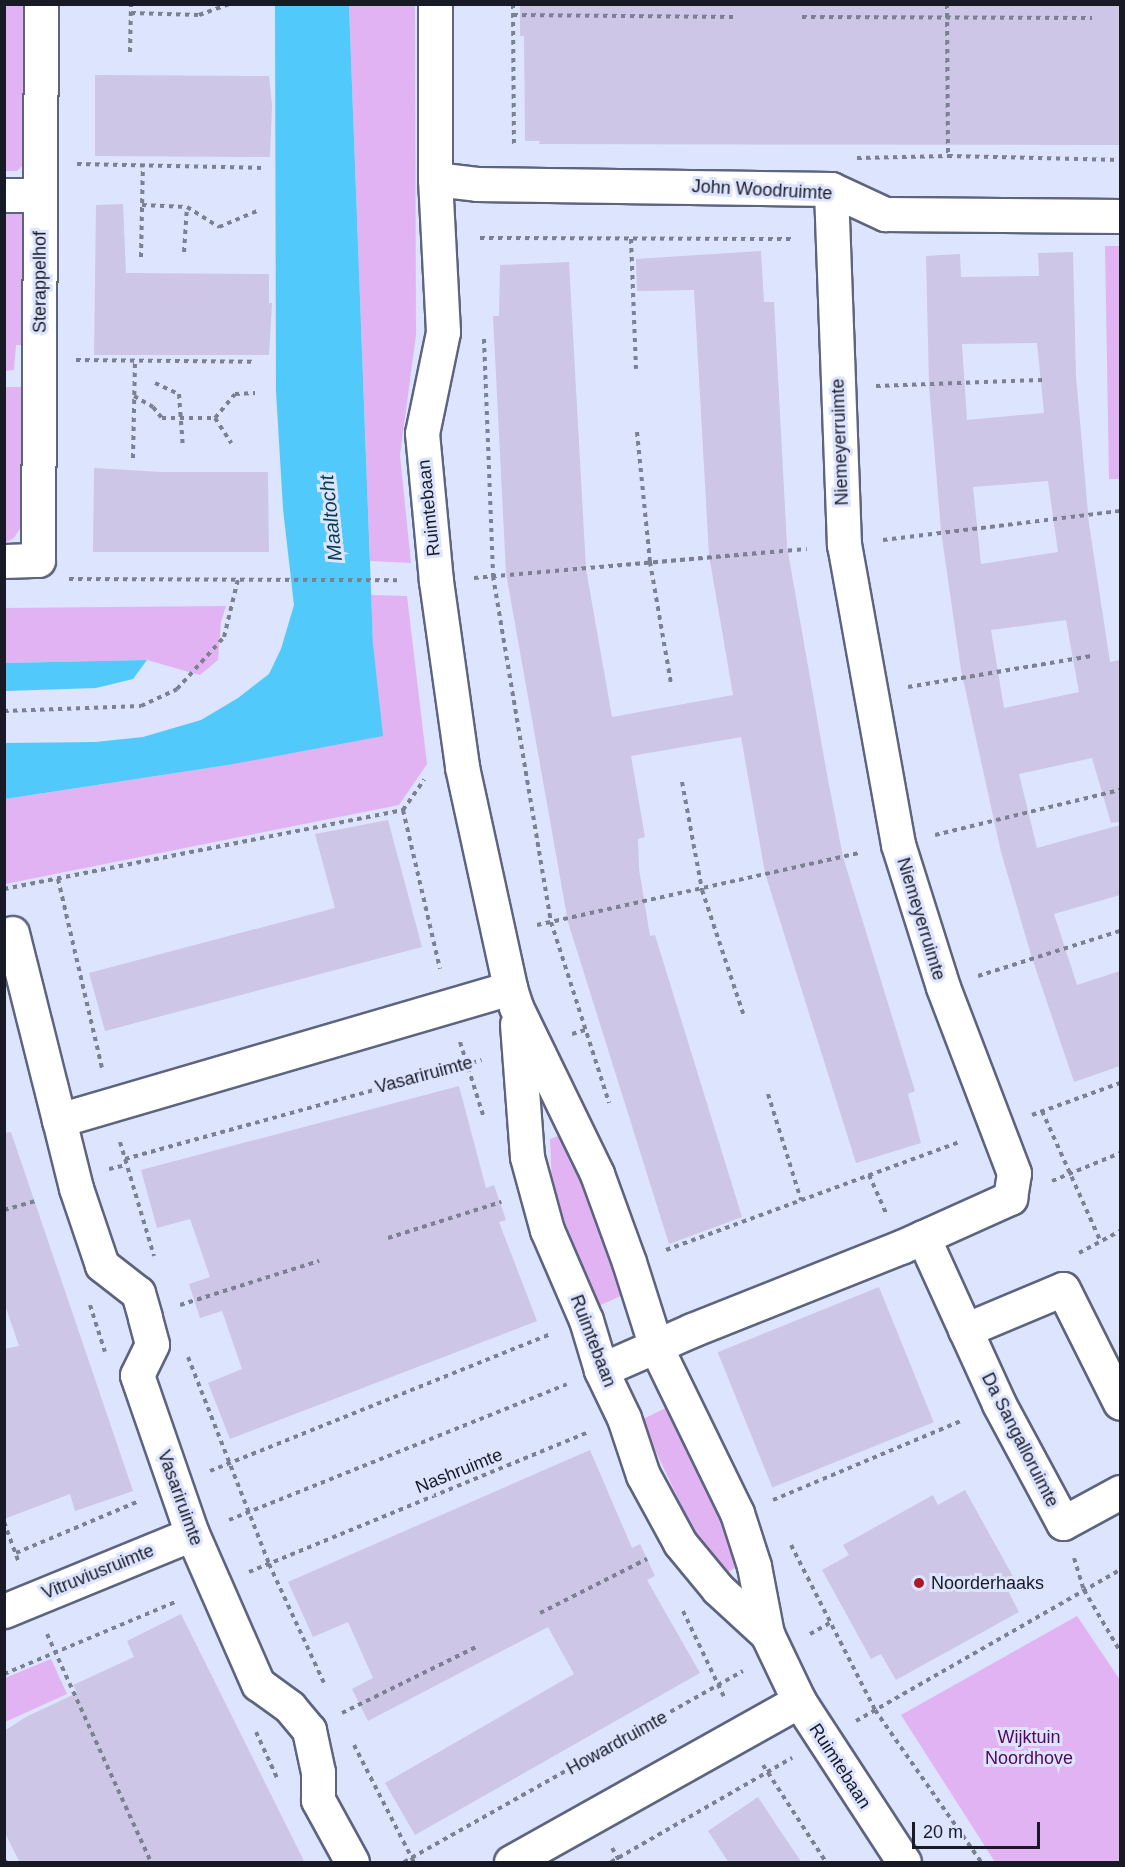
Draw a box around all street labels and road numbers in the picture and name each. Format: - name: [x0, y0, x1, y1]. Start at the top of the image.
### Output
- street label: John Woodruimte: [691, 176, 833, 204]
- street label: Sterappelhof: [29, 231, 51, 333]
- street label: Niemeyerruimte: [827, 378, 853, 506]
- street label: Ruimtebaan: [413, 459, 445, 557]
- street label: Niemeyerruimte: [892, 855, 950, 983]
- street label: Vasariruimte: [373, 1052, 475, 1098]
- street label: Ruimtebaan: [566, 1292, 620, 1390]
- street label: Da Sangalloruimte: [977, 1369, 1063, 1511]
- street label: Nashruimte: [412, 1444, 506, 1498]
- street label: Vasariruimte: [153, 1447, 207, 1549]
- street label: Vitruviusruimte: [39, 1540, 157, 1604]
- street label: Howardruimte: [563, 1706, 671, 1780]
- street label: Ruimtebaan: [805, 1719, 875, 1813]

